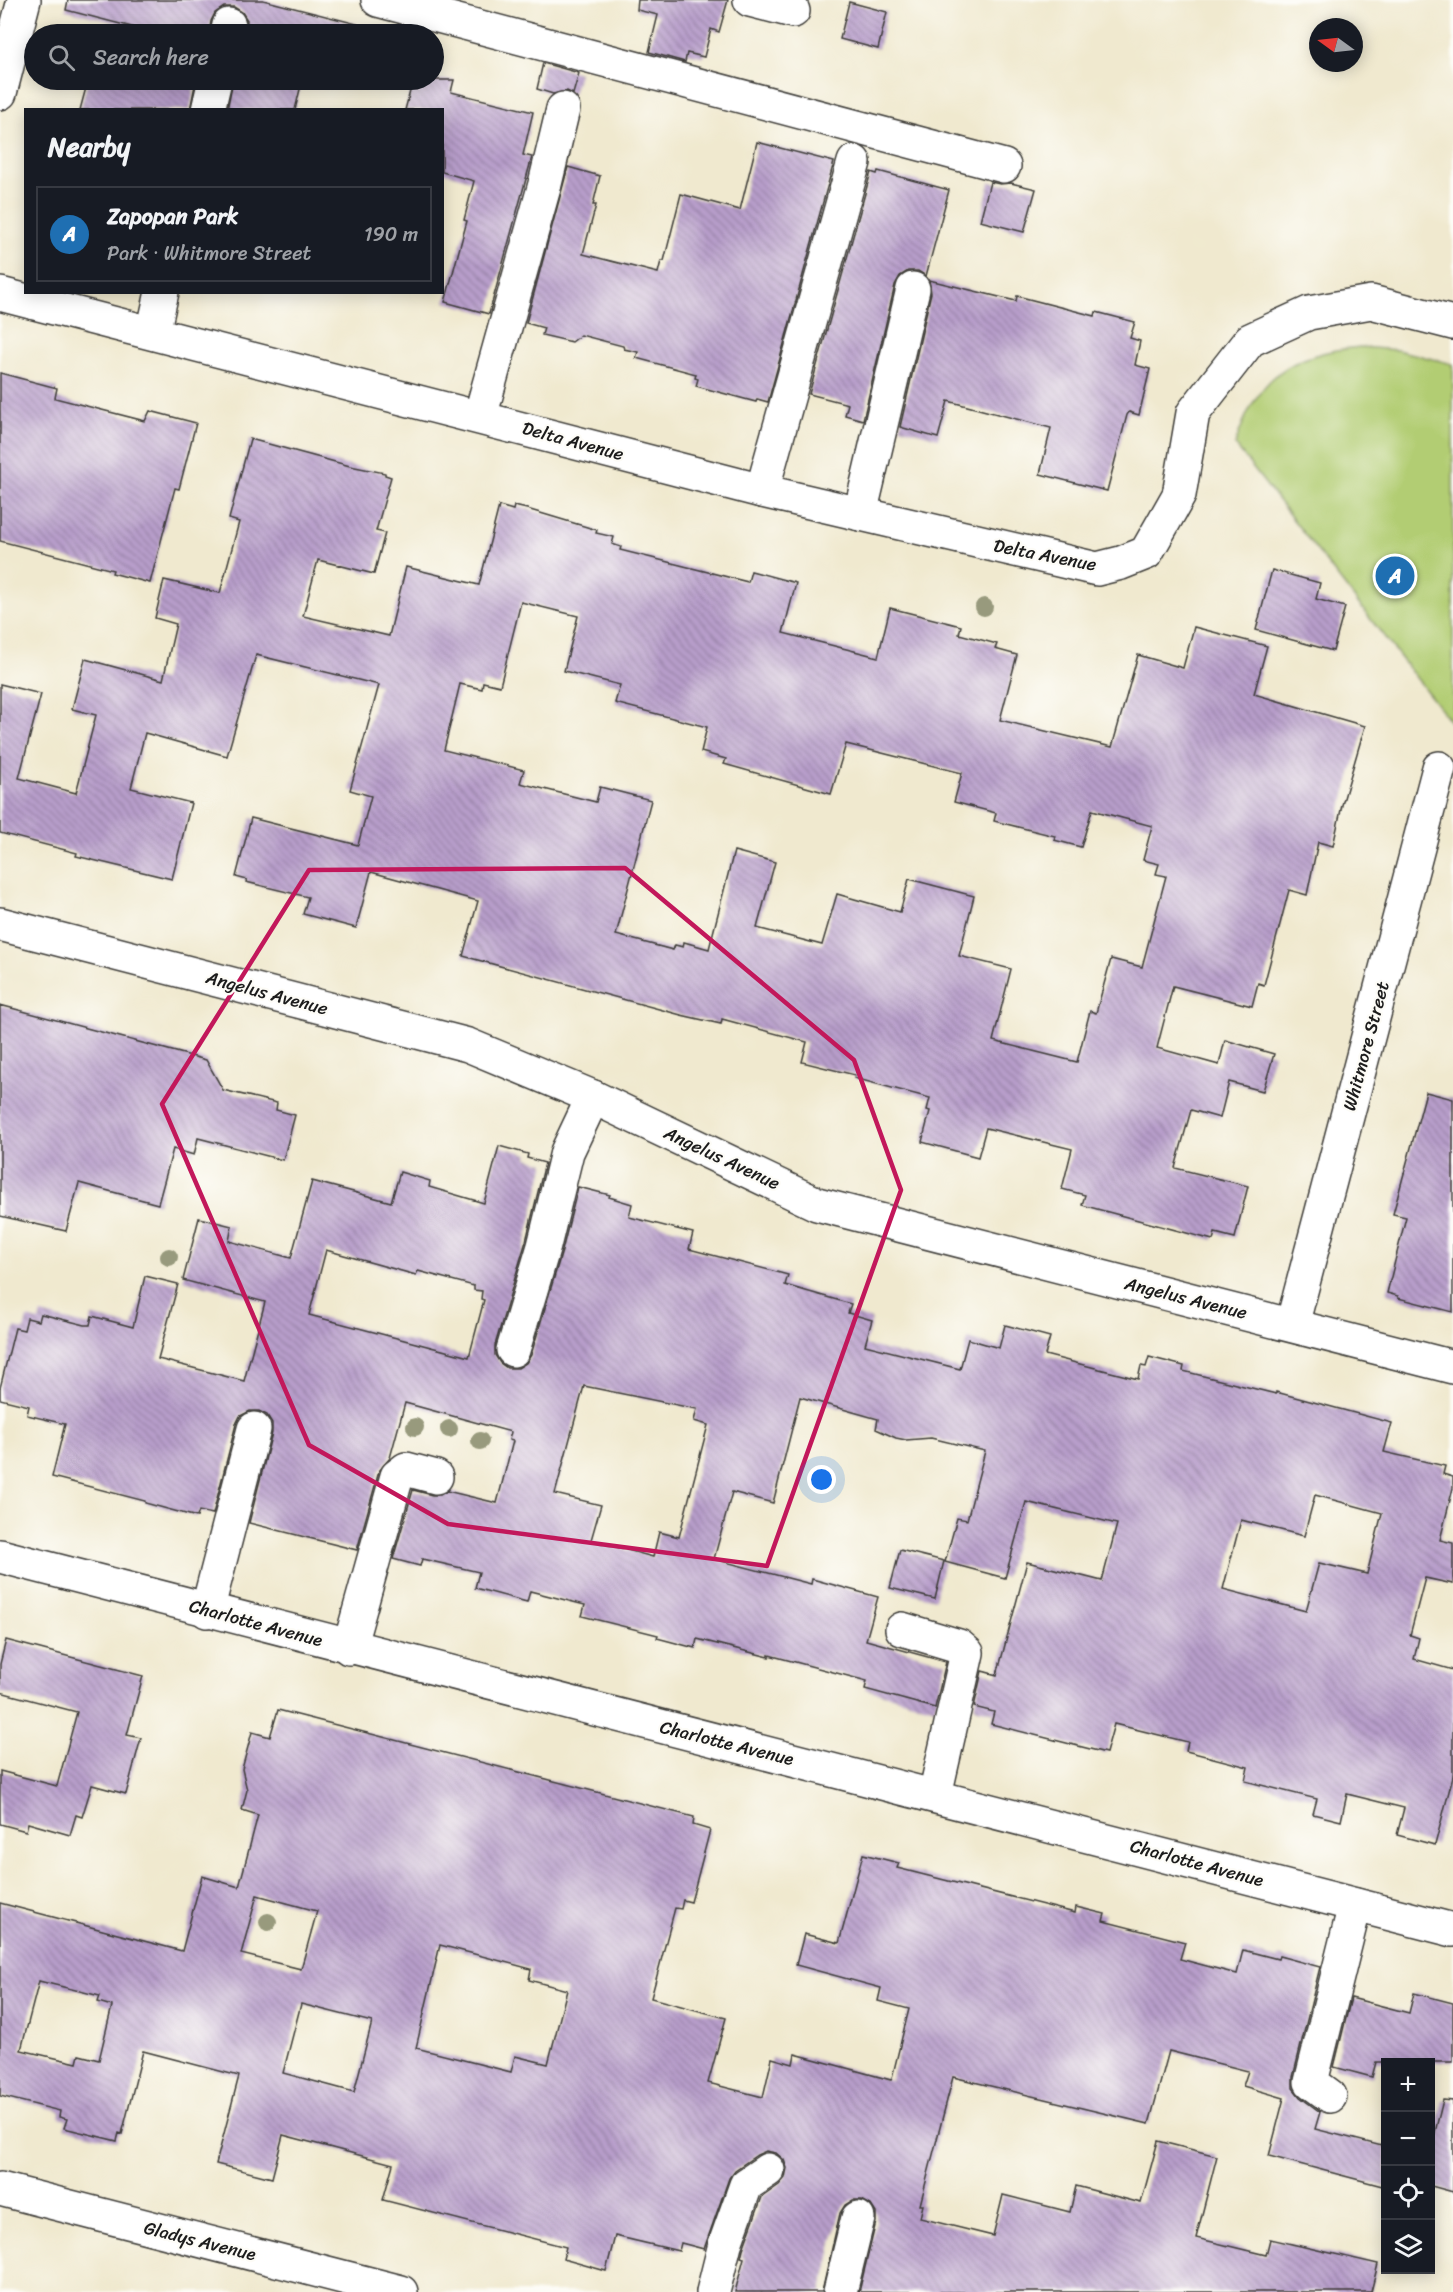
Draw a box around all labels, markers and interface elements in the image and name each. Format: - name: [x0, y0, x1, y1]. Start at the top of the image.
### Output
- north arrow: [1309, 18, 1363, 72]
- search box: [24, 24, 444, 90]
- text: Search here: [93, 38, 209, 77]
- icon: search: [45, 41, 78, 74]
- text: Nearby: [48, 124, 130, 170]
- text: Zapopan Park: [107, 197, 238, 236]
- text: A: [63, 217, 76, 252]
- text: 190 m: [364, 217, 418, 252]
- text: Park · Whitmore Street: [107, 236, 311, 271]
- street label: Delta Avenue: [519, 412, 627, 470]
- street label: Delta Avenue: [991, 529, 1099, 581]
- pin: A: [1376, 554, 1414, 598]
- street label: Angelus Avenue: [201, 961, 332, 1025]
- street label: Whitmore Street: [1333, 978, 1399, 1114]
- street label: Angelus Avenue: [658, 1117, 785, 1199]
- street label: Angelus Avenue: [1120, 1267, 1251, 1329]
- your location: [807, 1465, 836, 1494]
- street label: Charlotte Avenue: [186, 1590, 327, 1656]
- street label: Charlotte Avenue: [657, 1711, 798, 1775]
- street label: Charlotte Avenue: [1127, 1830, 1268, 1896]
- map controls: [1381, 2058, 1435, 2274]
- button: +: [1381, 2058, 1435, 2112]
- button: −: [1381, 2112, 1435, 2166]
- button: locate: [1381, 2166, 1435, 2220]
- street label: Gladys Avenue: [141, 2212, 260, 2270]
- button: layers: [1381, 2220, 1435, 2274]

